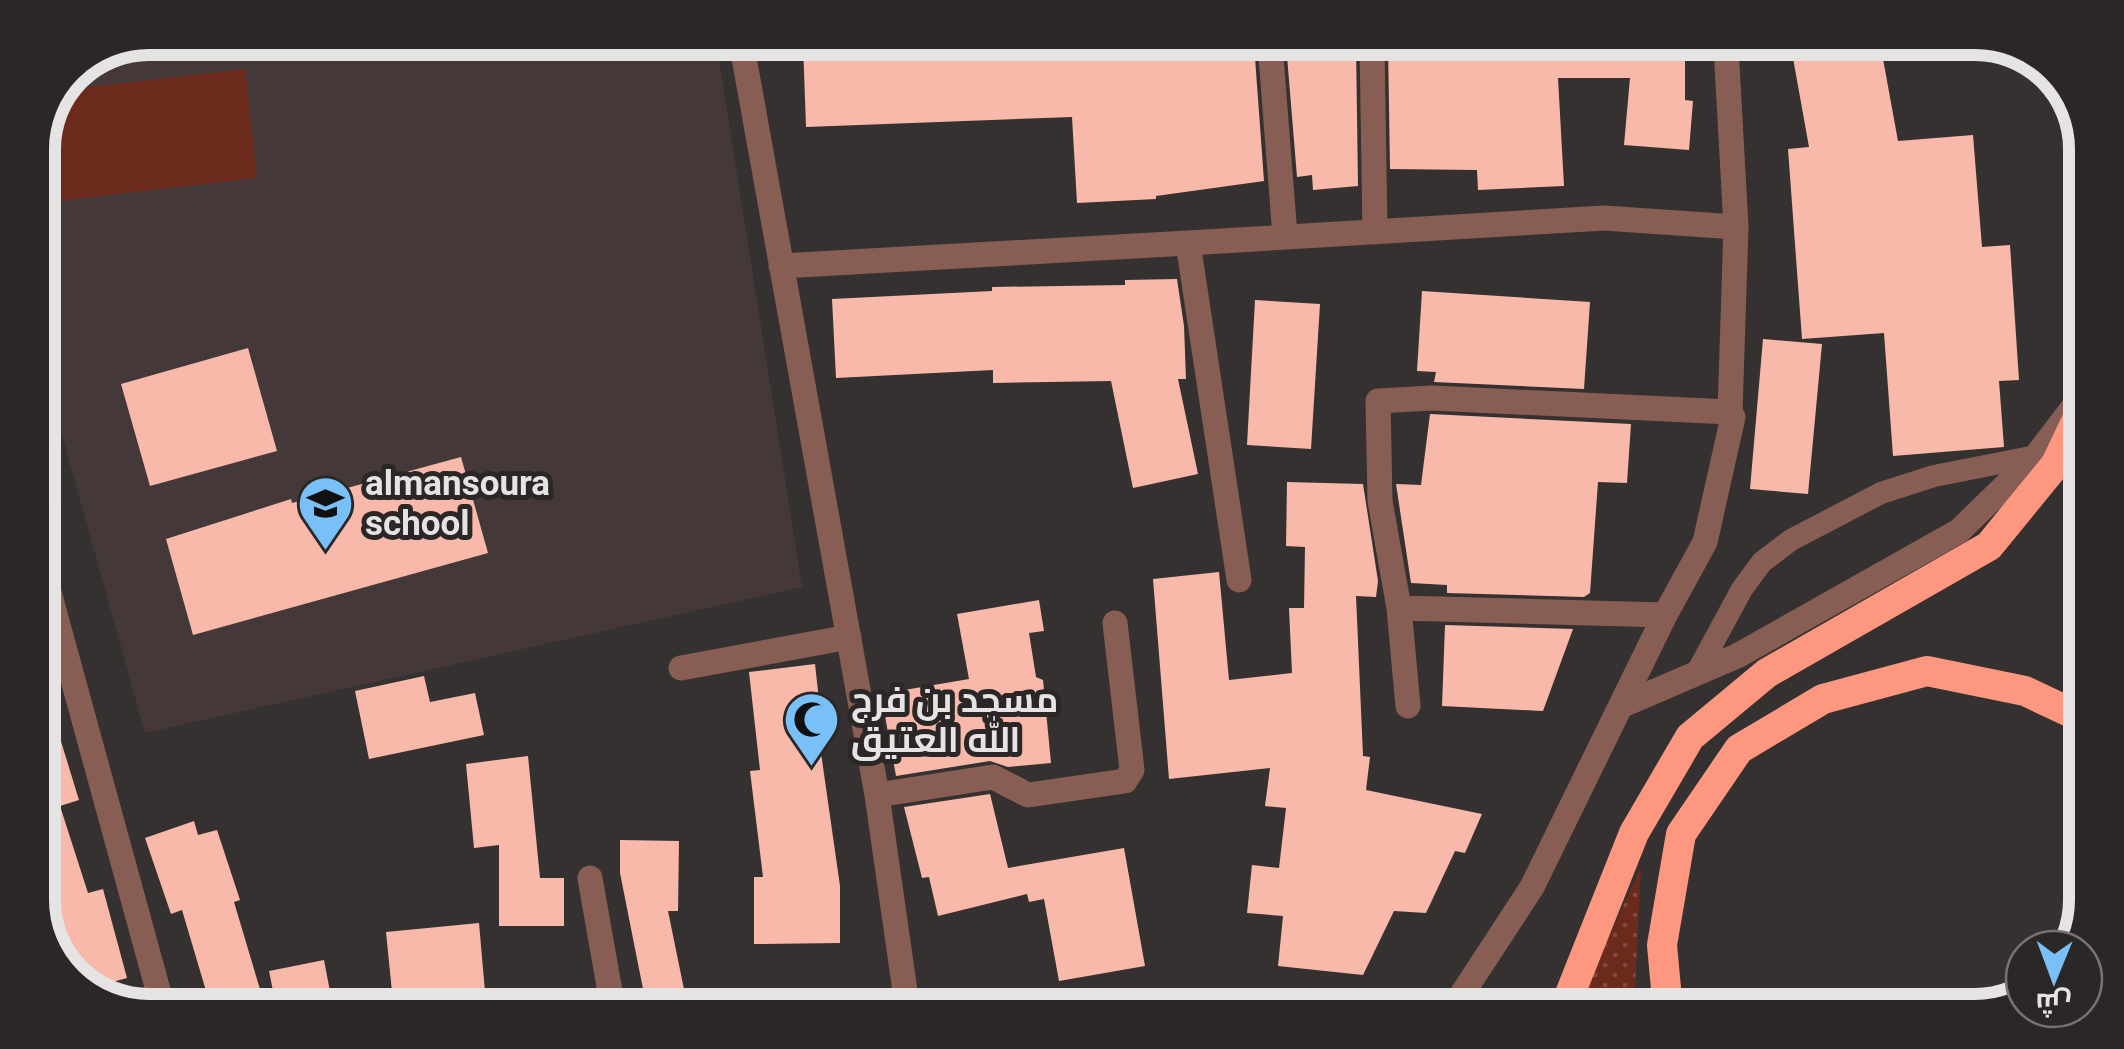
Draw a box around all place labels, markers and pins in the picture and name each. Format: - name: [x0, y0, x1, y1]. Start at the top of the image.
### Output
- place label: almansoura school: [365, 463, 550, 544]
- school or university icon: almansoura school: [296, 473, 356, 552]
- place label: مسجد بن فرج الله العتيق: [851, 680, 1058, 762]
- mosque icon: مسجد بن فرج الله العتيق: [782, 690, 842, 769]

